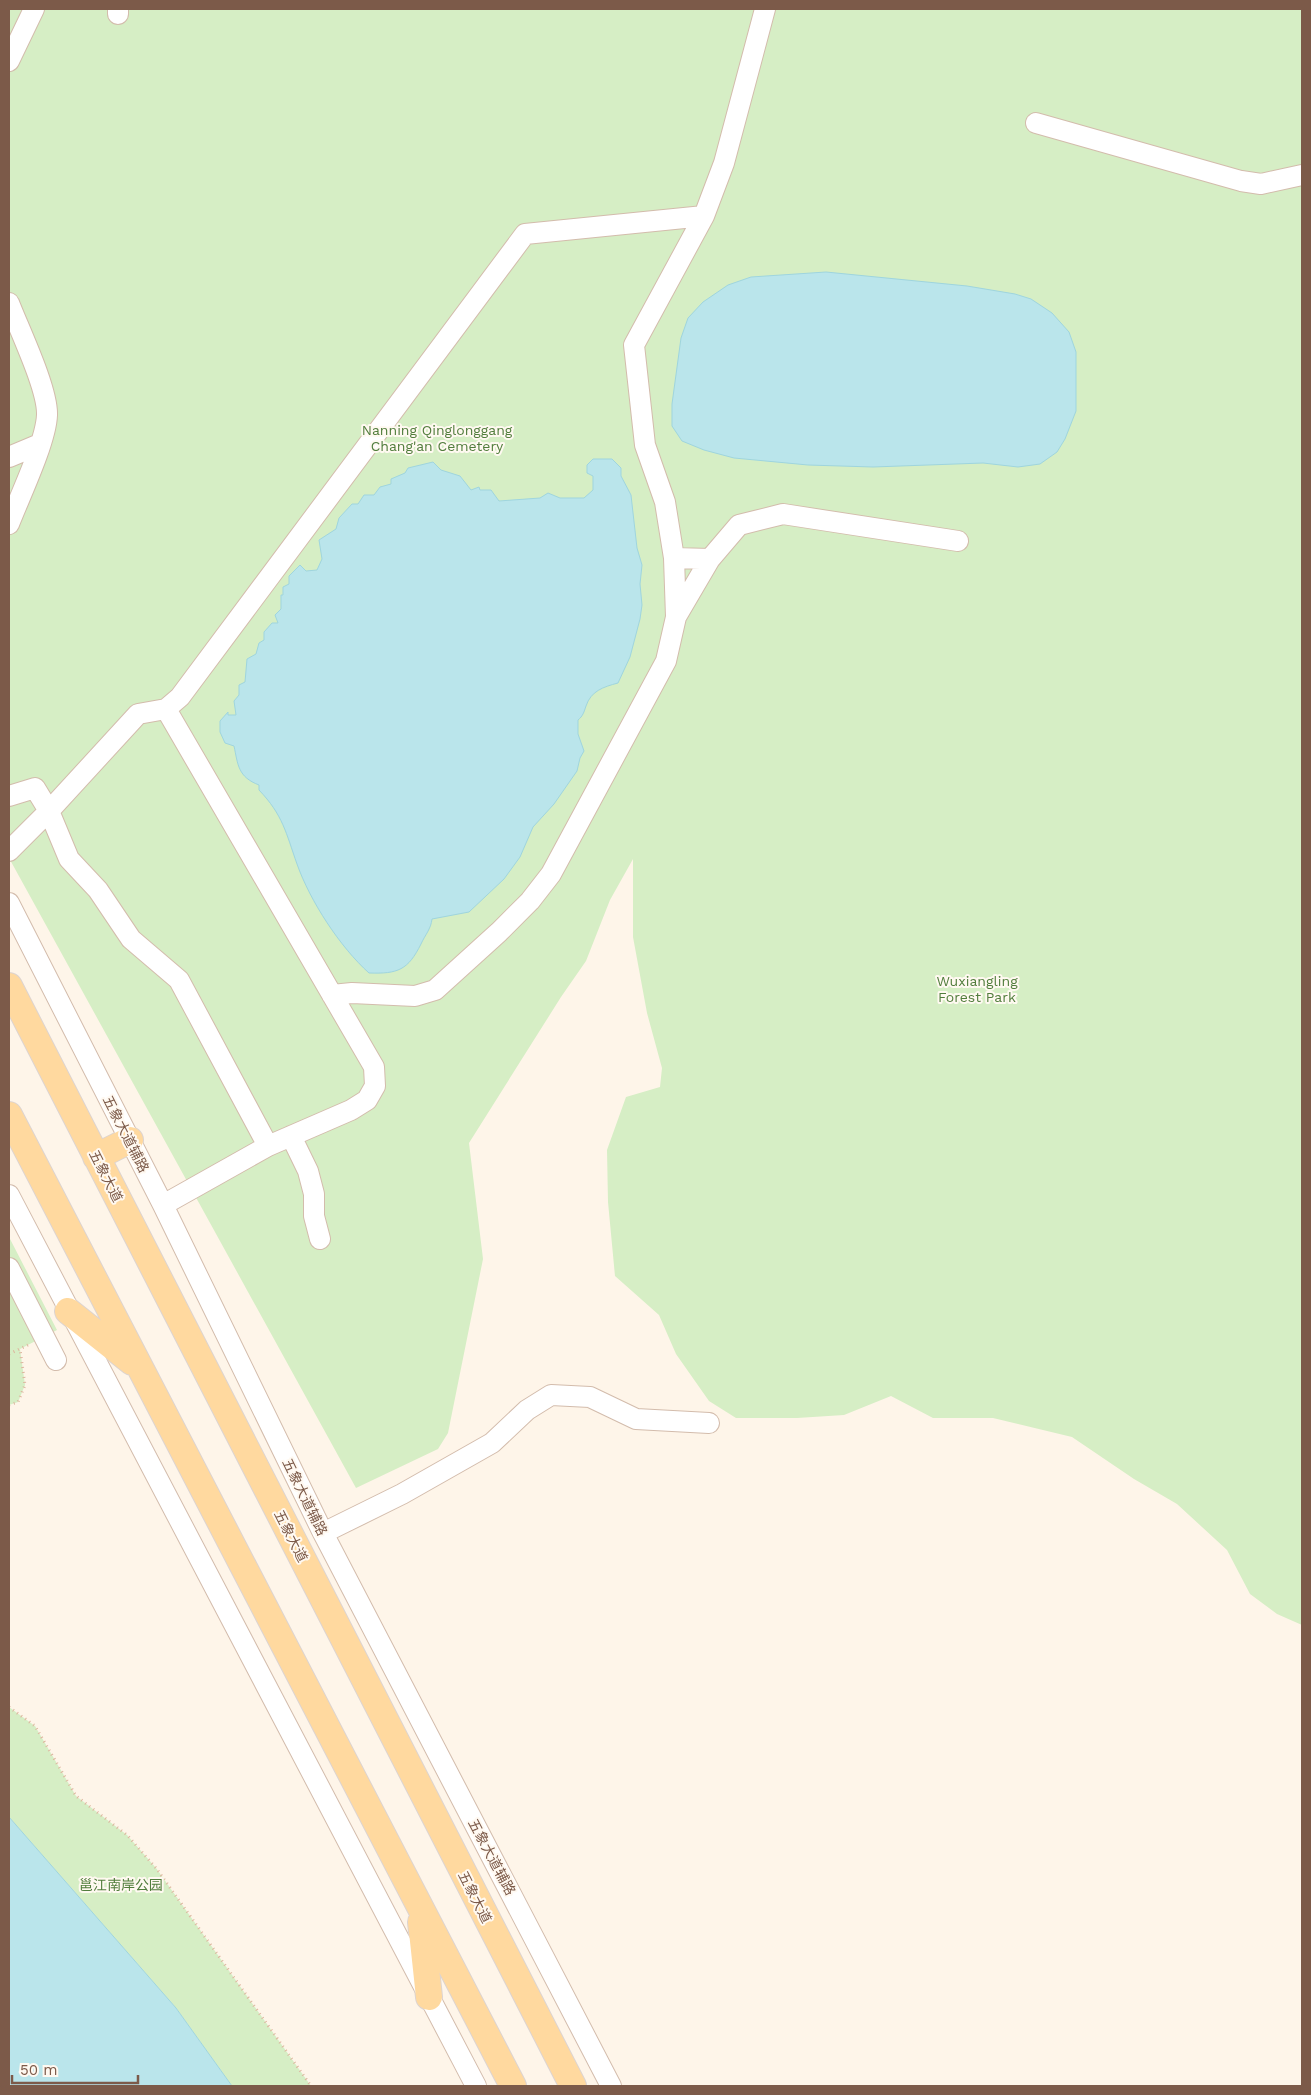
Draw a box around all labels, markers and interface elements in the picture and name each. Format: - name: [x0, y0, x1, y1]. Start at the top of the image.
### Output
- park label: Nanning Qinglonggang Chang'an Cemetery: [362, 422, 513, 454]
- park label: Wuxiangling Forest Park: [936, 973, 1018, 1005]
- street label: 五象大道辅路: [99, 1093, 153, 1175]
- street label: 五象大道: [86, 1147, 126, 1205]
- street label: 五象大道辅路: [279, 1456, 331, 1538]
- street label: 五象大道: [271, 1507, 311, 1565]
- street label: 五象大道辅路: [465, 1816, 519, 1898]
- street label: 五象大道: [455, 1868, 495, 1926]
- park label: 邕江南岸公园: [79, 1877, 163, 1893]
- scale bar: [12, 2052, 139, 2084]
- text: 50 m: [20, 2061, 57, 2079]

